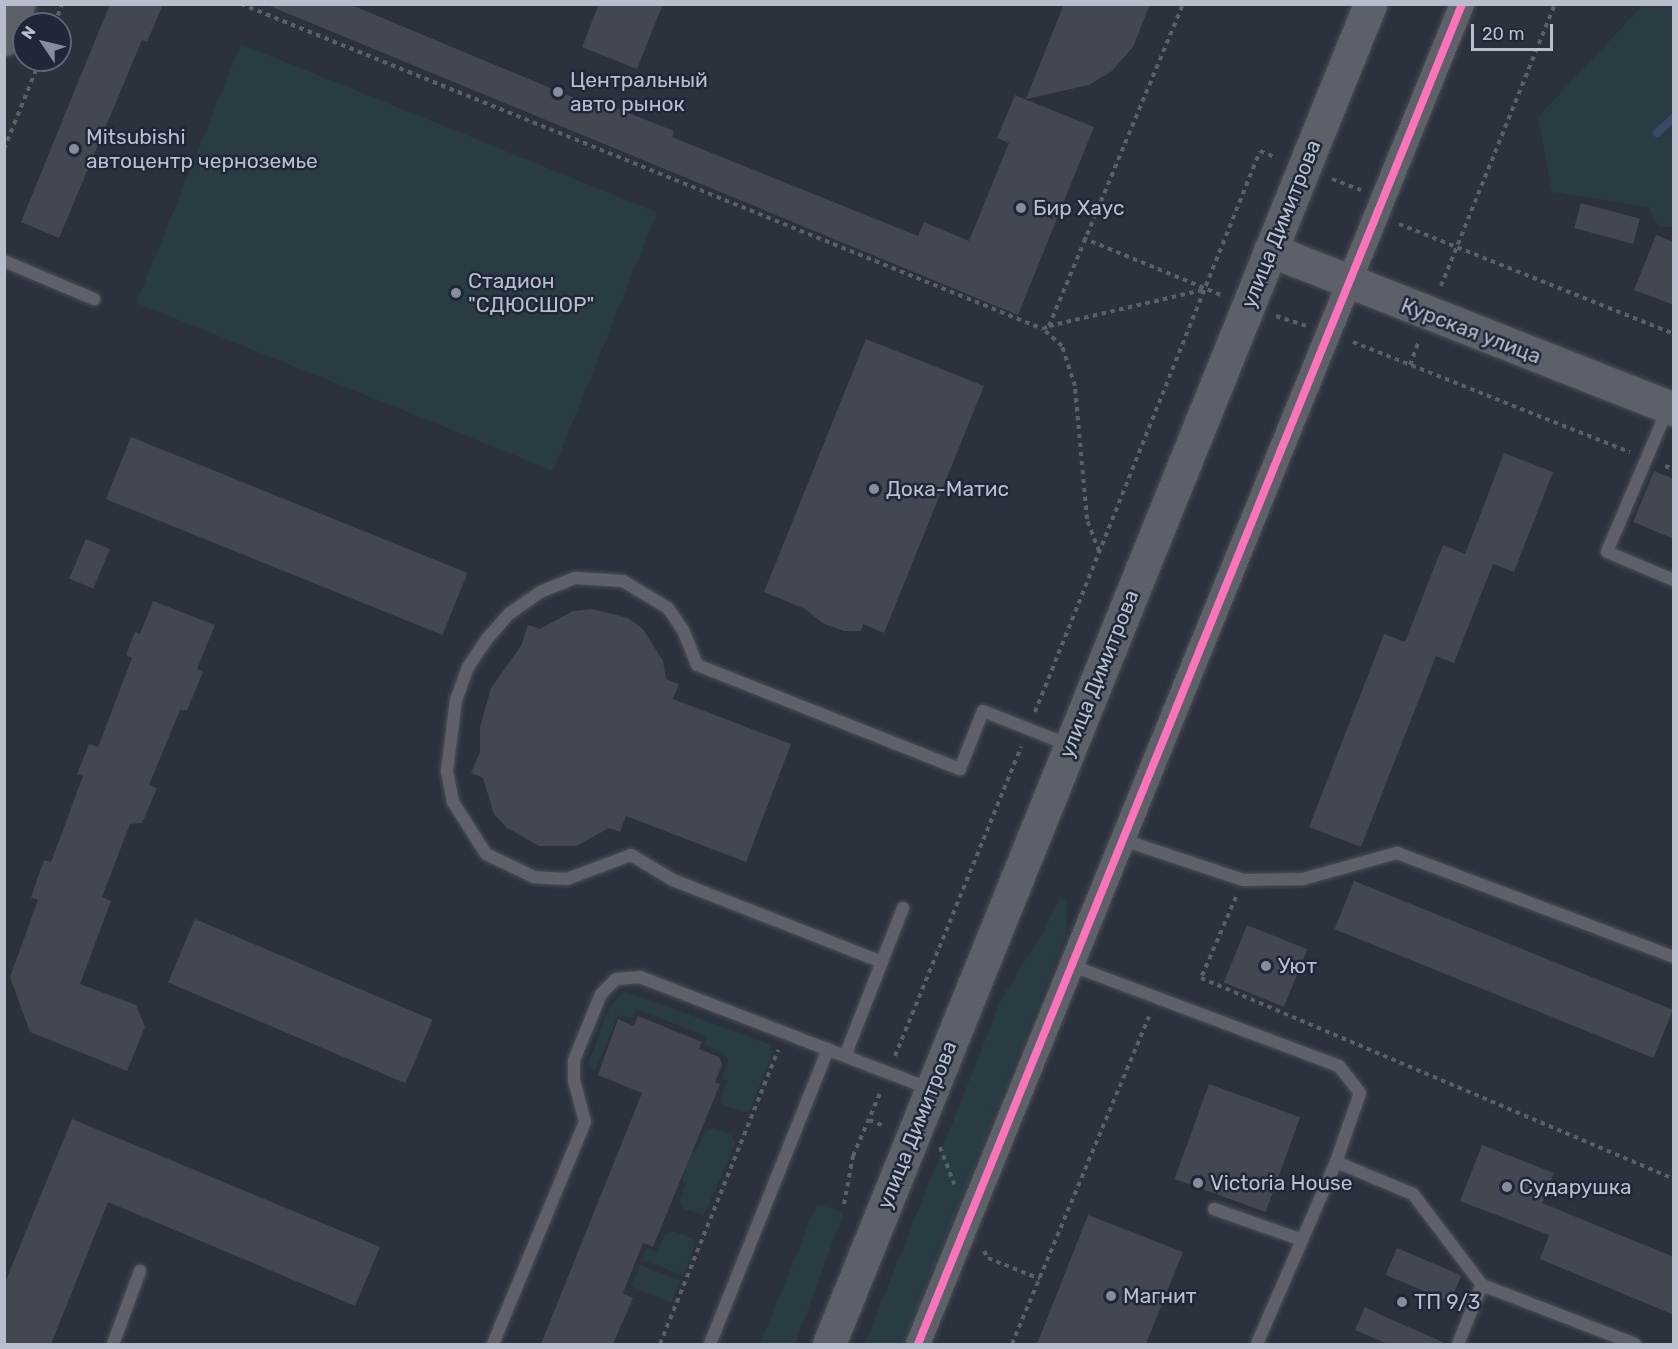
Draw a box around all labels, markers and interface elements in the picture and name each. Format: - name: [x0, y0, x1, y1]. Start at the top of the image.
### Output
- north arrow: [12, 12, 72, 72]
- scale bar: [1474, 12, 1556, 50]
- text: N: [17, 22, 40, 43]
- text: 20 m: [1482, 23, 1524, 45]
- place label: Центральный авто рынок: [570, 67, 708, 117]
- marker: Центральный авто рынок: [551, 85, 565, 99]
- place label: Mitsubishi автоцентр черноземье: [86, 124, 318, 174]
- street label: улица Димитрова: [1236, 136, 1326, 312]
- marker: Mitsubishi автоцентр черноземье: [67, 142, 81, 156]
- place label: Бир Хаус: [1033, 195, 1124, 221]
- marker: Бир Хаус: [1014, 201, 1028, 215]
- place label: Стадион "СДЮСШОР": [468, 268, 594, 318]
- marker: Стадион "СДЮСШОР": [449, 286, 463, 300]
- street label: Курская улица: [1397, 293, 1545, 369]
- place label: Дока-Матис: [886, 476, 1009, 502]
- marker: Дока-Матис: [867, 482, 881, 496]
- street label: улица Димитрова: [1054, 586, 1144, 762]
- place label: Уют: [1278, 953, 1317, 979]
- marker: Уют: [1259, 959, 1273, 973]
- street label: улица Димитрова: [872, 1037, 962, 1213]
- place label: Victoria House: [1210, 1170, 1353, 1196]
- place label: Сударушка: [1519, 1174, 1632, 1200]
- marker: Victoria House: [1191, 1176, 1205, 1190]
- marker: Сударушка: [1500, 1180, 1514, 1194]
- place label: Магнит: [1123, 1283, 1197, 1309]
- marker: Магнит: [1104, 1289, 1118, 1303]
- place label: ТП 9/3: [1414, 1289, 1480, 1315]
- marker: ТП 9/3: [1395, 1295, 1409, 1309]

